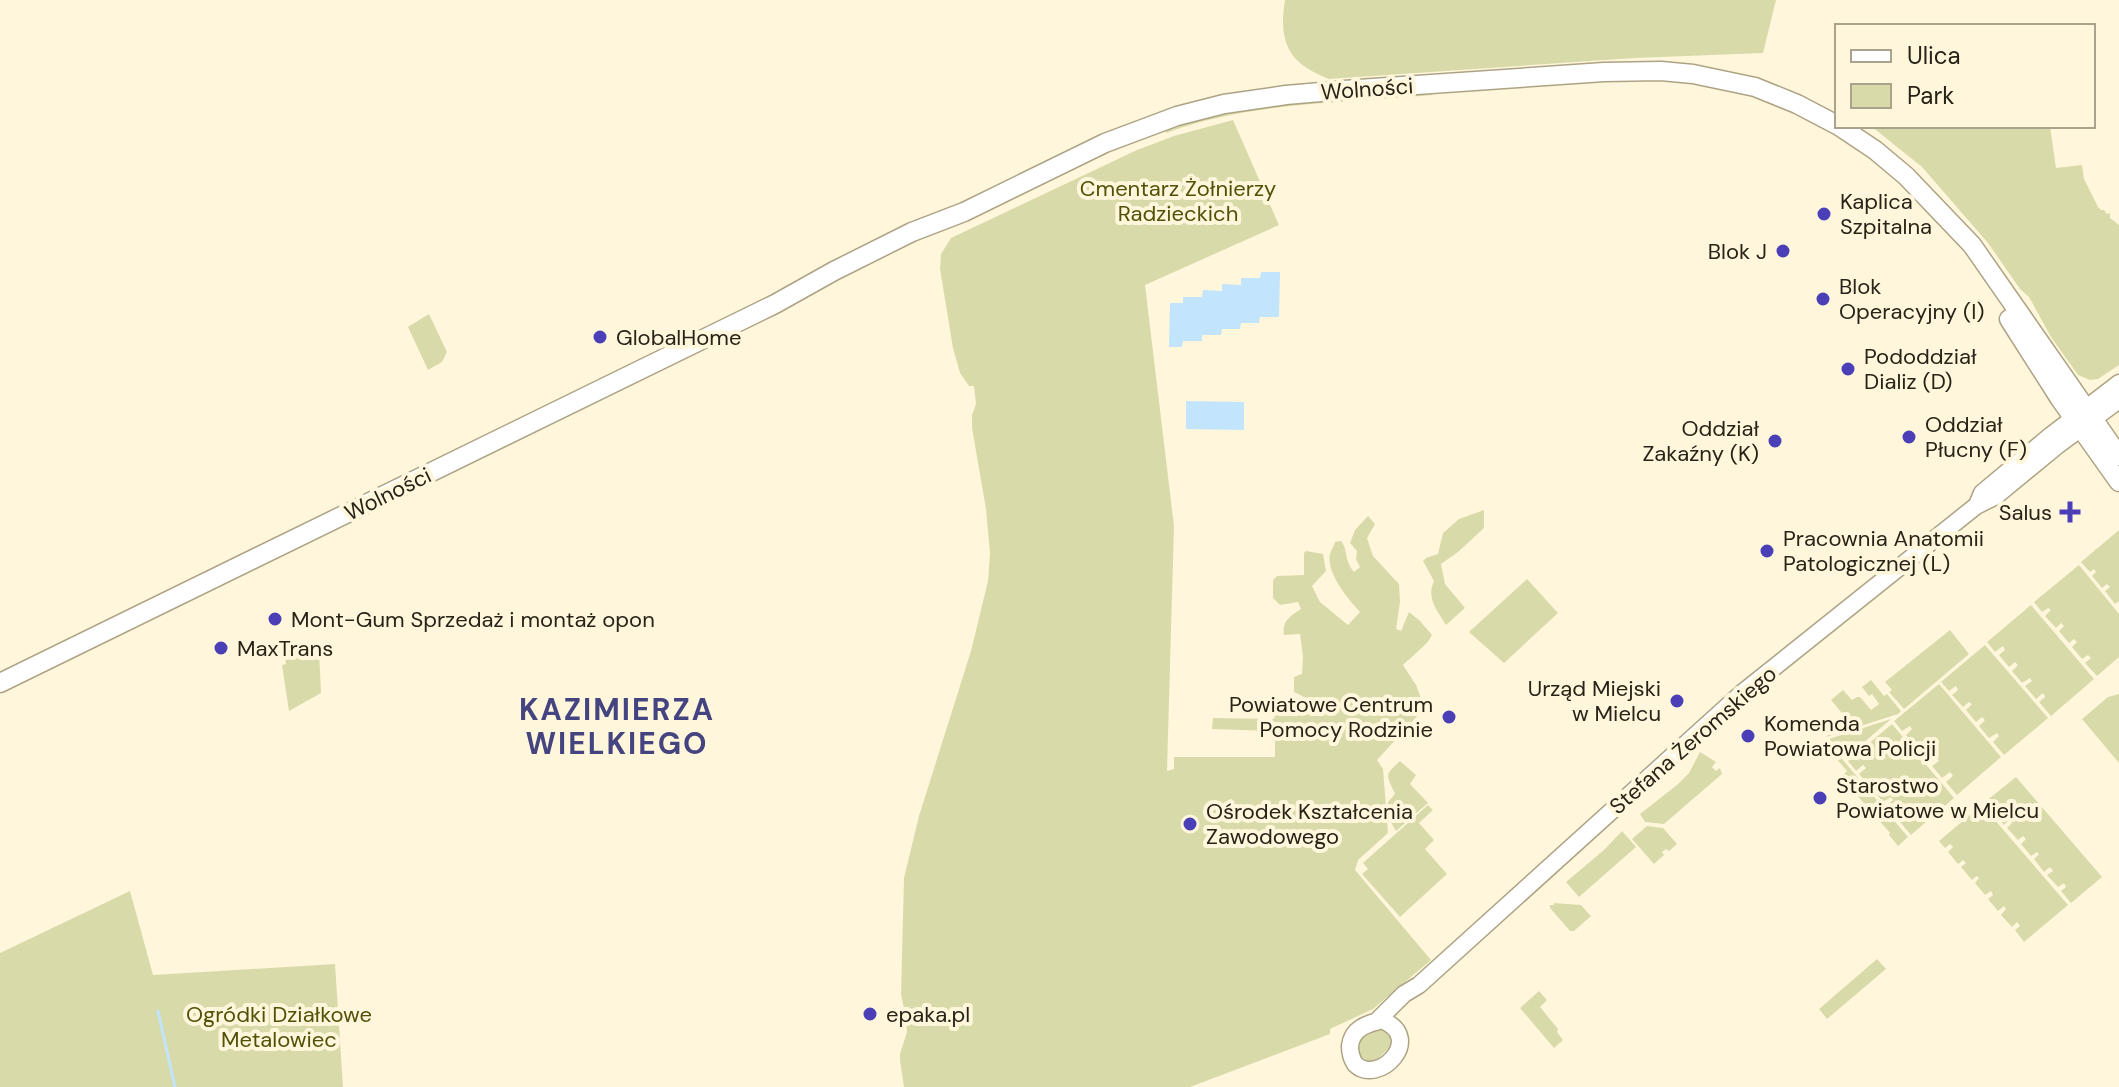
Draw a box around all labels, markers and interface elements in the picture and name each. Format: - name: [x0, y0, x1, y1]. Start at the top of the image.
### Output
- legend: [1835, 24, 2095, 128]
- text: Ulica: [1907, 40, 1961, 71]
- street label: Wolności: [1320, 71, 1414, 107]
- text: Park: [1907, 80, 1954, 111]
- park label: Cmentarz Żołnierzy Radzieckich: [1080, 174, 1276, 228]
- place label: Kaplica Szpitalna: [1840, 187, 1932, 241]
- marker: Kaplica Szpitalna: [1815, 205, 1833, 223]
- place label: Blok J: [1708, 237, 1767, 266]
- marker: Blok J: [1774, 242, 1792, 260]
- place label: Blok Operacyjny (I): [1839, 272, 1985, 326]
- marker: Blok Operacyjny (I): [1814, 290, 1832, 308]
- place label: GlobalHome: [616, 323, 741, 352]
- marker: GlobalHome: [591, 328, 609, 346]
- place label: Pododdział Dializ (D): [1864, 342, 1977, 396]
- marker: Pododdział Dializ (D): [1839, 360, 1857, 378]
- place label: Oddział Płucny (F): [1925, 410, 2027, 464]
- place label: Oddział Zakaźny (K): [1642, 414, 1759, 468]
- marker: Oddział Płucny (F): [1900, 428, 1918, 446]
- marker: Oddział Zakaźny (K): [1766, 432, 1784, 450]
- street label: Wolności: [340, 461, 436, 527]
- place label: Salus: [1999, 498, 2052, 527]
- marker: Salus: [2059, 501, 2081, 523]
- place label: Pracownia Anatomii Patologicznej (L): [1783, 524, 1984, 578]
- marker: Pracownia Anatomii Patologicznej (L): [1758, 542, 1776, 560]
- place label: Mont-Gum Sprzedaż i montaż opon: [291, 605, 655, 634]
- marker: Mont-Gum Sprzedaż i montaż opon: [266, 610, 284, 628]
- place label: MaxTrans: [237, 634, 333, 663]
- marker: MaxTrans: [212, 639, 230, 657]
- street label: Stefana Żeromskiego: [1603, 659, 1783, 821]
- place label: Urząd Miejski w Mielcu: [1528, 674, 1661, 728]
- district label: KAZIMIERZA WIELKIEGO: [519, 690, 715, 763]
- place label: Powiatowe Centrum Pomocy Rodzinie: [1229, 690, 1433, 744]
- marker: Urząd Miejski w Mielcu: [1668, 692, 1686, 710]
- marker: Powiatowe Centrum Pomocy Rodzinie: [1440, 708, 1458, 726]
- place label: Komenda Powiatowa Policji: [1764, 709, 1936, 763]
- marker: Komenda Powiatowa Policji: [1739, 727, 1757, 745]
- place label: Starostwo Powiatowe w Mielcu: [1836, 771, 2039, 825]
- marker: Starostwo Powiatowe w Mielcu: [1811, 789, 1829, 807]
- place label: Ośrodek Kształcenia Zawodowego: [1206, 797, 1413, 851]
- marker: Ośrodek Kształcenia Zawodowego: [1181, 815, 1199, 833]
- park label: Ogródki Działkowe Metalowiec: [186, 1000, 372, 1054]
- place label: epaka.pl: [886, 1000, 970, 1029]
- marker: epaka.pl: [861, 1005, 879, 1023]

